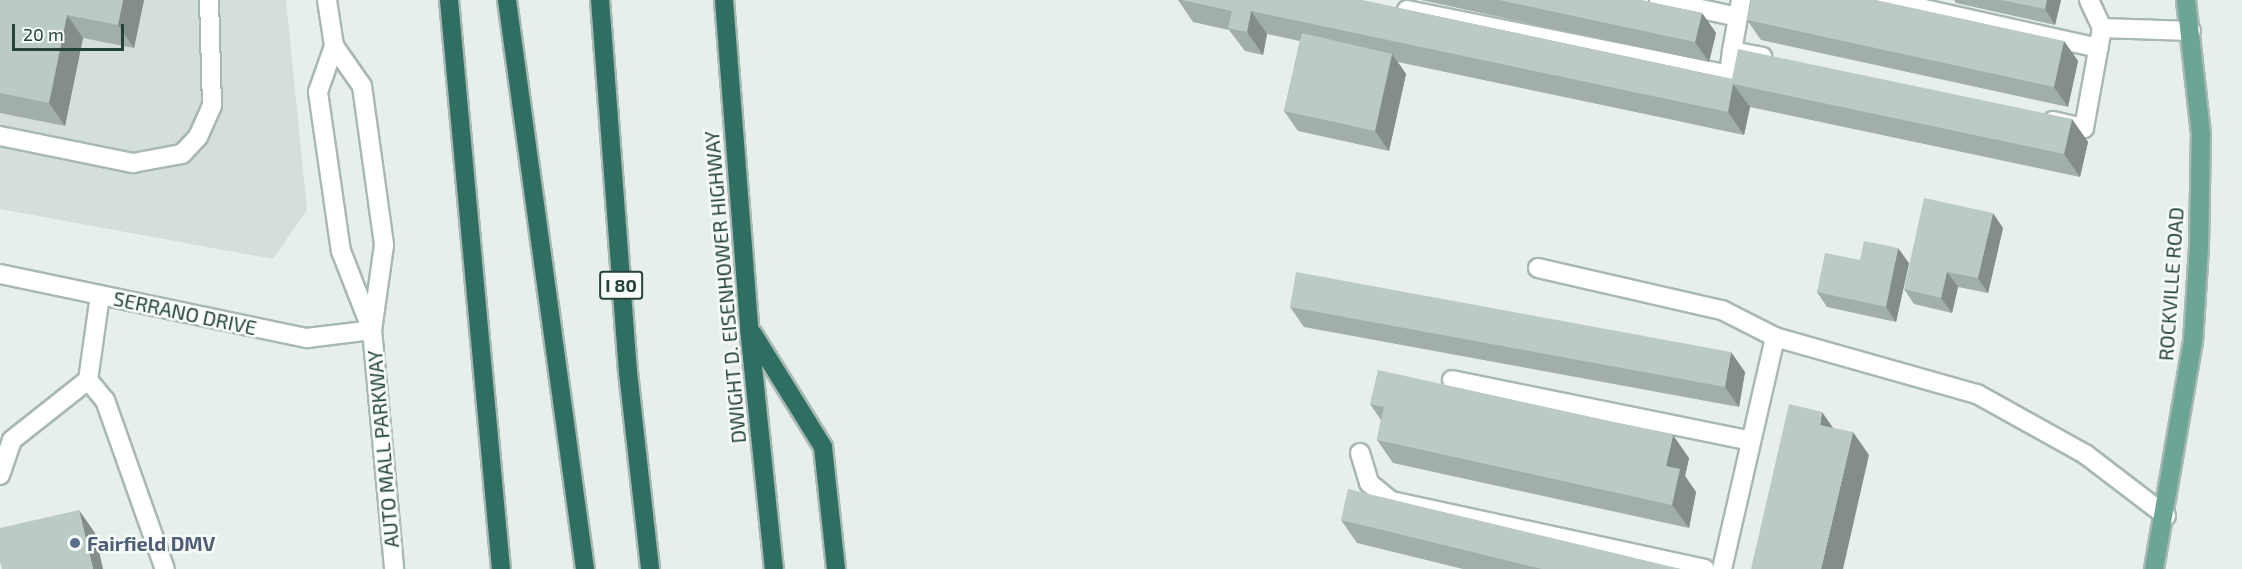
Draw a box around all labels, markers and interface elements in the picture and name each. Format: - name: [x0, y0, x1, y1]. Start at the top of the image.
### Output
- scale bar: [15, 12, 128, 50]
- text: 20 m: [23, 23, 64, 45]
- street label: DWIGHT D. EISENHOWER HIGHWAY: [699, 129, 751, 445]
- street label: ROCKVILLE ROAD: [2154, 206, 2188, 362]
- road number: I 80: [598, 270, 644, 300]
- street label: SERRANO DRIVE: [111, 286, 259, 340]
- street label: AUTO MALL PARKWAY: [362, 349, 404, 549]
- place label: Fairfield DMV: [87, 531, 215, 555]
- marker: Fairfield DMV: [68, 536, 82, 550]

